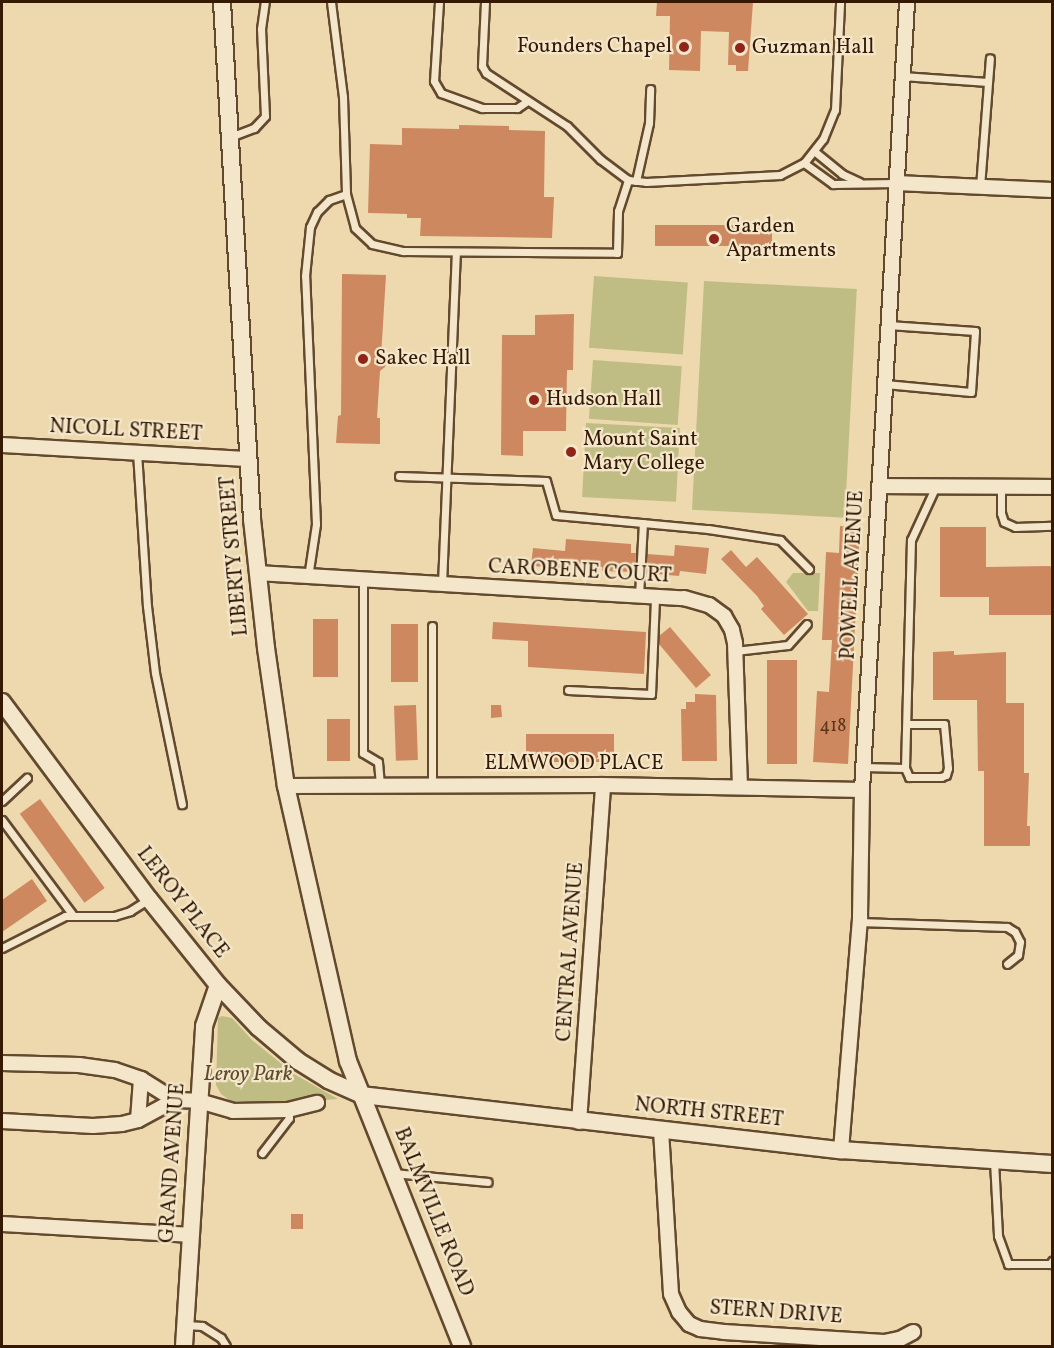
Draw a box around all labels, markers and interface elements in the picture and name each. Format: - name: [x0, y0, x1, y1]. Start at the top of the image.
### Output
- place label: Founders Chapel: [517, 34, 672, 60]
- place label: Guzman Hall: [752, 35, 874, 61]
- marker: Founders Chapel: [677, 40, 691, 54]
- marker: Guzman Hall: [733, 41, 747, 55]
- place label: Garden Apartments: [726, 214, 836, 264]
- marker: Garden Apartments: [707, 232, 721, 246]
- place label: Sakec Hall: [375, 346, 471, 372]
- marker: Sakec Hall: [356, 352, 370, 366]
- place label: Hudson Hall: [546, 387, 661, 413]
- marker: Hudson Hall: [527, 393, 541, 407]
- street label: NICOLL STREET: [49, 414, 203, 448]
- place label: Mount Saint Mary College: [583, 427, 705, 477]
- marker: Mount Saint Mary College: [564, 445, 578, 459]
- street label: LIBERTY STREET: [215, 474, 255, 638]
- street label: POWELL AVENUE: [836, 490, 870, 660]
- street label: CAROBENE COURT: [488, 555, 672, 589]
- house number: 418: [820, 716, 846, 738]
- street label: ELMWOOD PLACE: [484, 751, 664, 777]
- street label: LEROY PLACE: [130, 842, 234, 964]
- street label: CENTRAL AVENUE: [552, 861, 590, 1043]
- park label: Leroy Park: [204, 1062, 292, 1088]
- street label: GRAND AVENUE: [155, 1082, 191, 1244]
- street label: NORTH STREET: [633, 1093, 785, 1133]
- street label: BALMVILLE ROAD: [388, 1124, 478, 1300]
- street label: STERN DRIVE: [709, 1296, 843, 1330]

